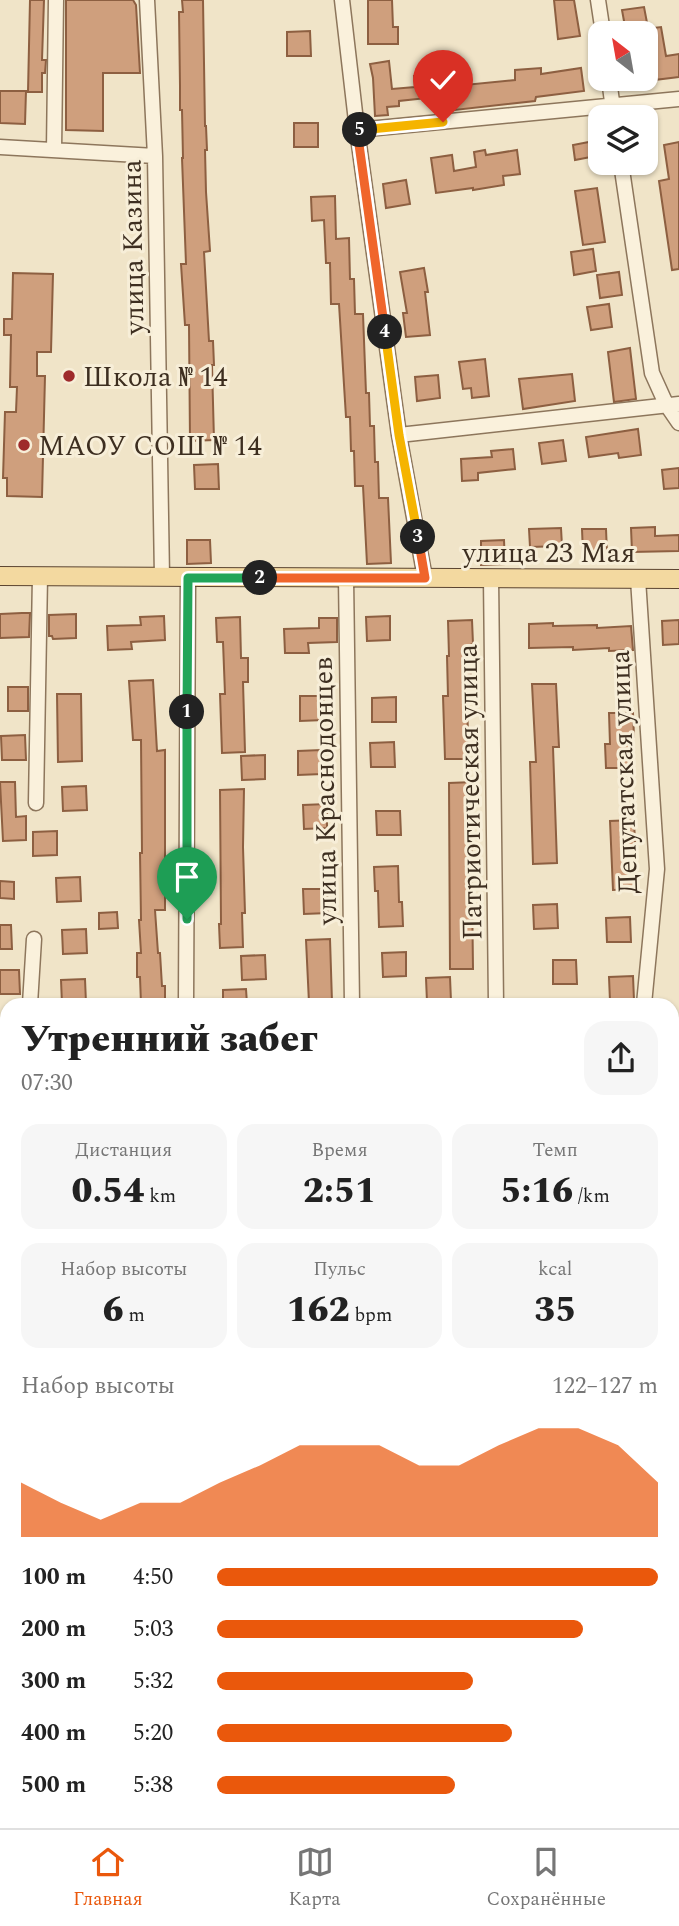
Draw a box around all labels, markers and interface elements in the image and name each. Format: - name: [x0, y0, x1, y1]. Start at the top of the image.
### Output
- north arrow: [588, 21, 658, 91]
- map controls: [588, 21, 658, 175]
- pin: [413, 50, 473, 122]
- icon: check: [424, 61, 462, 99]
- button: layers: [588, 105, 658, 175]
- pin: 5: [342, 113, 378, 148]
- text: 5: [354, 115, 365, 144]
- street label: улица Казина: [110, 159, 157, 336]
- pin: 4: [368, 314, 402, 350]
- text: 4: [379, 317, 390, 346]
- place label: Школа № 14: [83, 356, 228, 399]
- marker: Школа № 14: [61, 368, 77, 384]
- place label: МАОУ СОШ № 14: [38, 425, 262, 468]
- marker: МАОУ СОШ № 14: [16, 437, 32, 453]
- pin: 3: [400, 520, 436, 554]
- text: 3: [412, 522, 423, 551]
- street label: улица 23 Мая: [462, 532, 636, 575]
- pin: 2: [243, 560, 278, 596]
- text: 2: [254, 563, 265, 592]
- street label: Патриотическая улица: [446, 643, 495, 940]
- street label: Депутатская улица: [599, 649, 650, 895]
- street label: улица Краснодонцев: [302, 657, 349, 926]
- pin: 1: [170, 694, 204, 730]
- text: 1: [181, 697, 192, 726]
- pin: [157, 847, 217, 919]
- icon: arrive: [168, 858, 206, 896]
- text: Утренний забег: [21, 1011, 317, 1069]
- button: share: [584, 1021, 658, 1095]
- text: 07:30: [21, 1066, 73, 1101]
- text: Дистанция: [75, 1136, 172, 1165]
- text: Время: [311, 1136, 368, 1165]
- text: Темп: [532, 1136, 578, 1165]
- text: 0.54: [72, 1165, 144, 1218]
- text: 2:51: [303, 1165, 376, 1218]
- text: 5:16: [501, 1165, 573, 1218]
- text: km: [144, 1182, 176, 1211]
- text: /km: [573, 1182, 610, 1211]
- text: Набор высоты: [60, 1255, 187, 1284]
- text: Пульс: [313, 1255, 366, 1284]
- text: kcal: [538, 1255, 572, 1284]
- text: 6: [103, 1284, 124, 1337]
- text: 162: [287, 1284, 350, 1337]
- text: 35: [534, 1284, 576, 1337]
- text: m: [124, 1301, 145, 1330]
- text: bpm: [350, 1301, 392, 1330]
- text: Набор высоты: [21, 1369, 175, 1404]
- text: 122–127 m: [552, 1369, 658, 1404]
- text: 100 m: [21, 1560, 86, 1595]
- text: 4:50: [133, 1560, 173, 1595]
- text: 200 m: [21, 1612, 86, 1647]
- text: 5:03: [133, 1612, 173, 1647]
- text: 300 m: [21, 1664, 86, 1699]
- text: 5:32: [133, 1664, 173, 1699]
- text: 400 m: [21, 1716, 86, 1751]
- text: 5:20: [133, 1716, 173, 1751]
- text: 500 m: [21, 1768, 86, 1803]
- text: 5:38: [133, 1768, 173, 1803]
- tab: Главная: [73, 1843, 143, 1914]
- tab: Карта: [289, 1843, 341, 1914]
- tab: Сохранённые: [486, 1843, 606, 1914]

